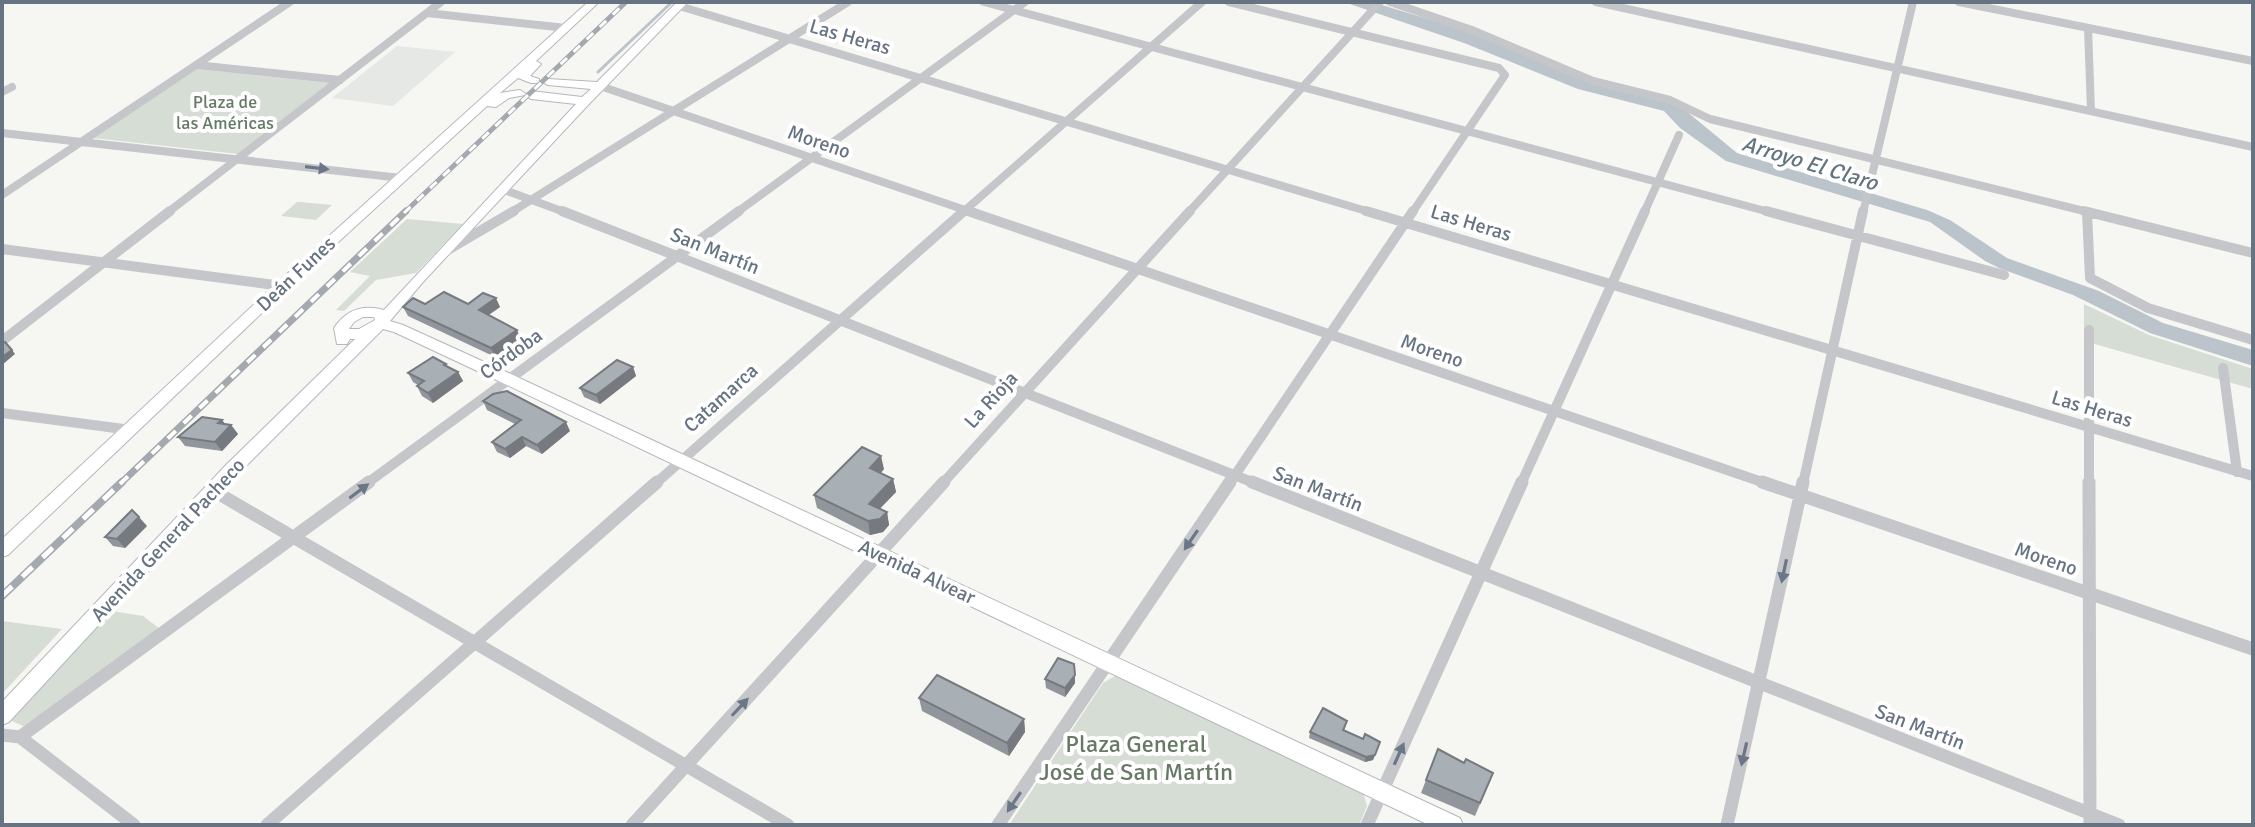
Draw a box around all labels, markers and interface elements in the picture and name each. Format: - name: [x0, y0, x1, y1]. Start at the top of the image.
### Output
- street label: Las Heras: [807, 14, 894, 61]
- park label: Plaza de las Américas: [176, 91, 274, 134]
- street label: Moreno: [784, 120, 854, 164]
- water label: Arroyo El Claro: [1739, 130, 1883, 197]
- one-way arrow: [304, 161, 329, 174]
- street label: Las Heras: [1428, 199, 1515, 247]
- street label: San Martín: [667, 222, 763, 280]
- street label: Deán Funes: [251, 231, 341, 317]
- street label: Córdoba: [475, 323, 547, 385]
- street label: Moreno: [1397, 329, 1467, 373]
- street label: Catamarca: [679, 358, 763, 438]
- street label: La Rioja: [959, 366, 1023, 434]
- street label: Las Heras: [2049, 385, 2136, 433]
- street label: Avenida General Pacheco: [86, 453, 250, 627]
- street label: San Martín: [1270, 460, 1366, 518]
- one-way arrow: [349, 484, 369, 500]
- one-way arrow: [1184, 530, 1199, 551]
- street label: Avenida Alvear: [854, 534, 980, 610]
- street label: Moreno: [2011, 537, 2081, 581]
- one-way arrow: [1777, 559, 1790, 584]
- one-way arrow: [730, 698, 748, 717]
- street label: San Martín: [1872, 698, 1968, 756]
- park label: Plaza General José de San Martín: [1039, 729, 1233, 787]
- one-way arrow: [1392, 742, 1406, 766]
- one-way arrow: [1737, 742, 1749, 767]
- one-way arrow: [1007, 791, 1022, 813]

